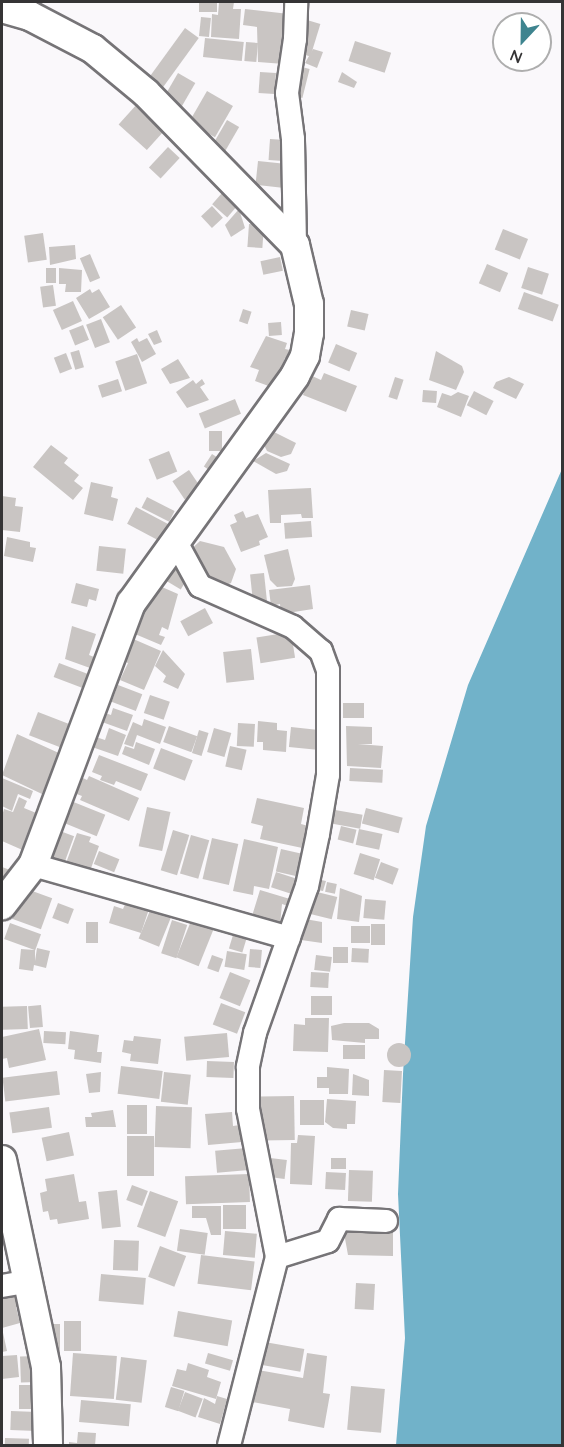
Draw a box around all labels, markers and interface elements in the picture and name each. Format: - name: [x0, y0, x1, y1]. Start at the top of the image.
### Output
- north arrow: [492, 12, 552, 72]
- text: N: [507, 45, 525, 68]

